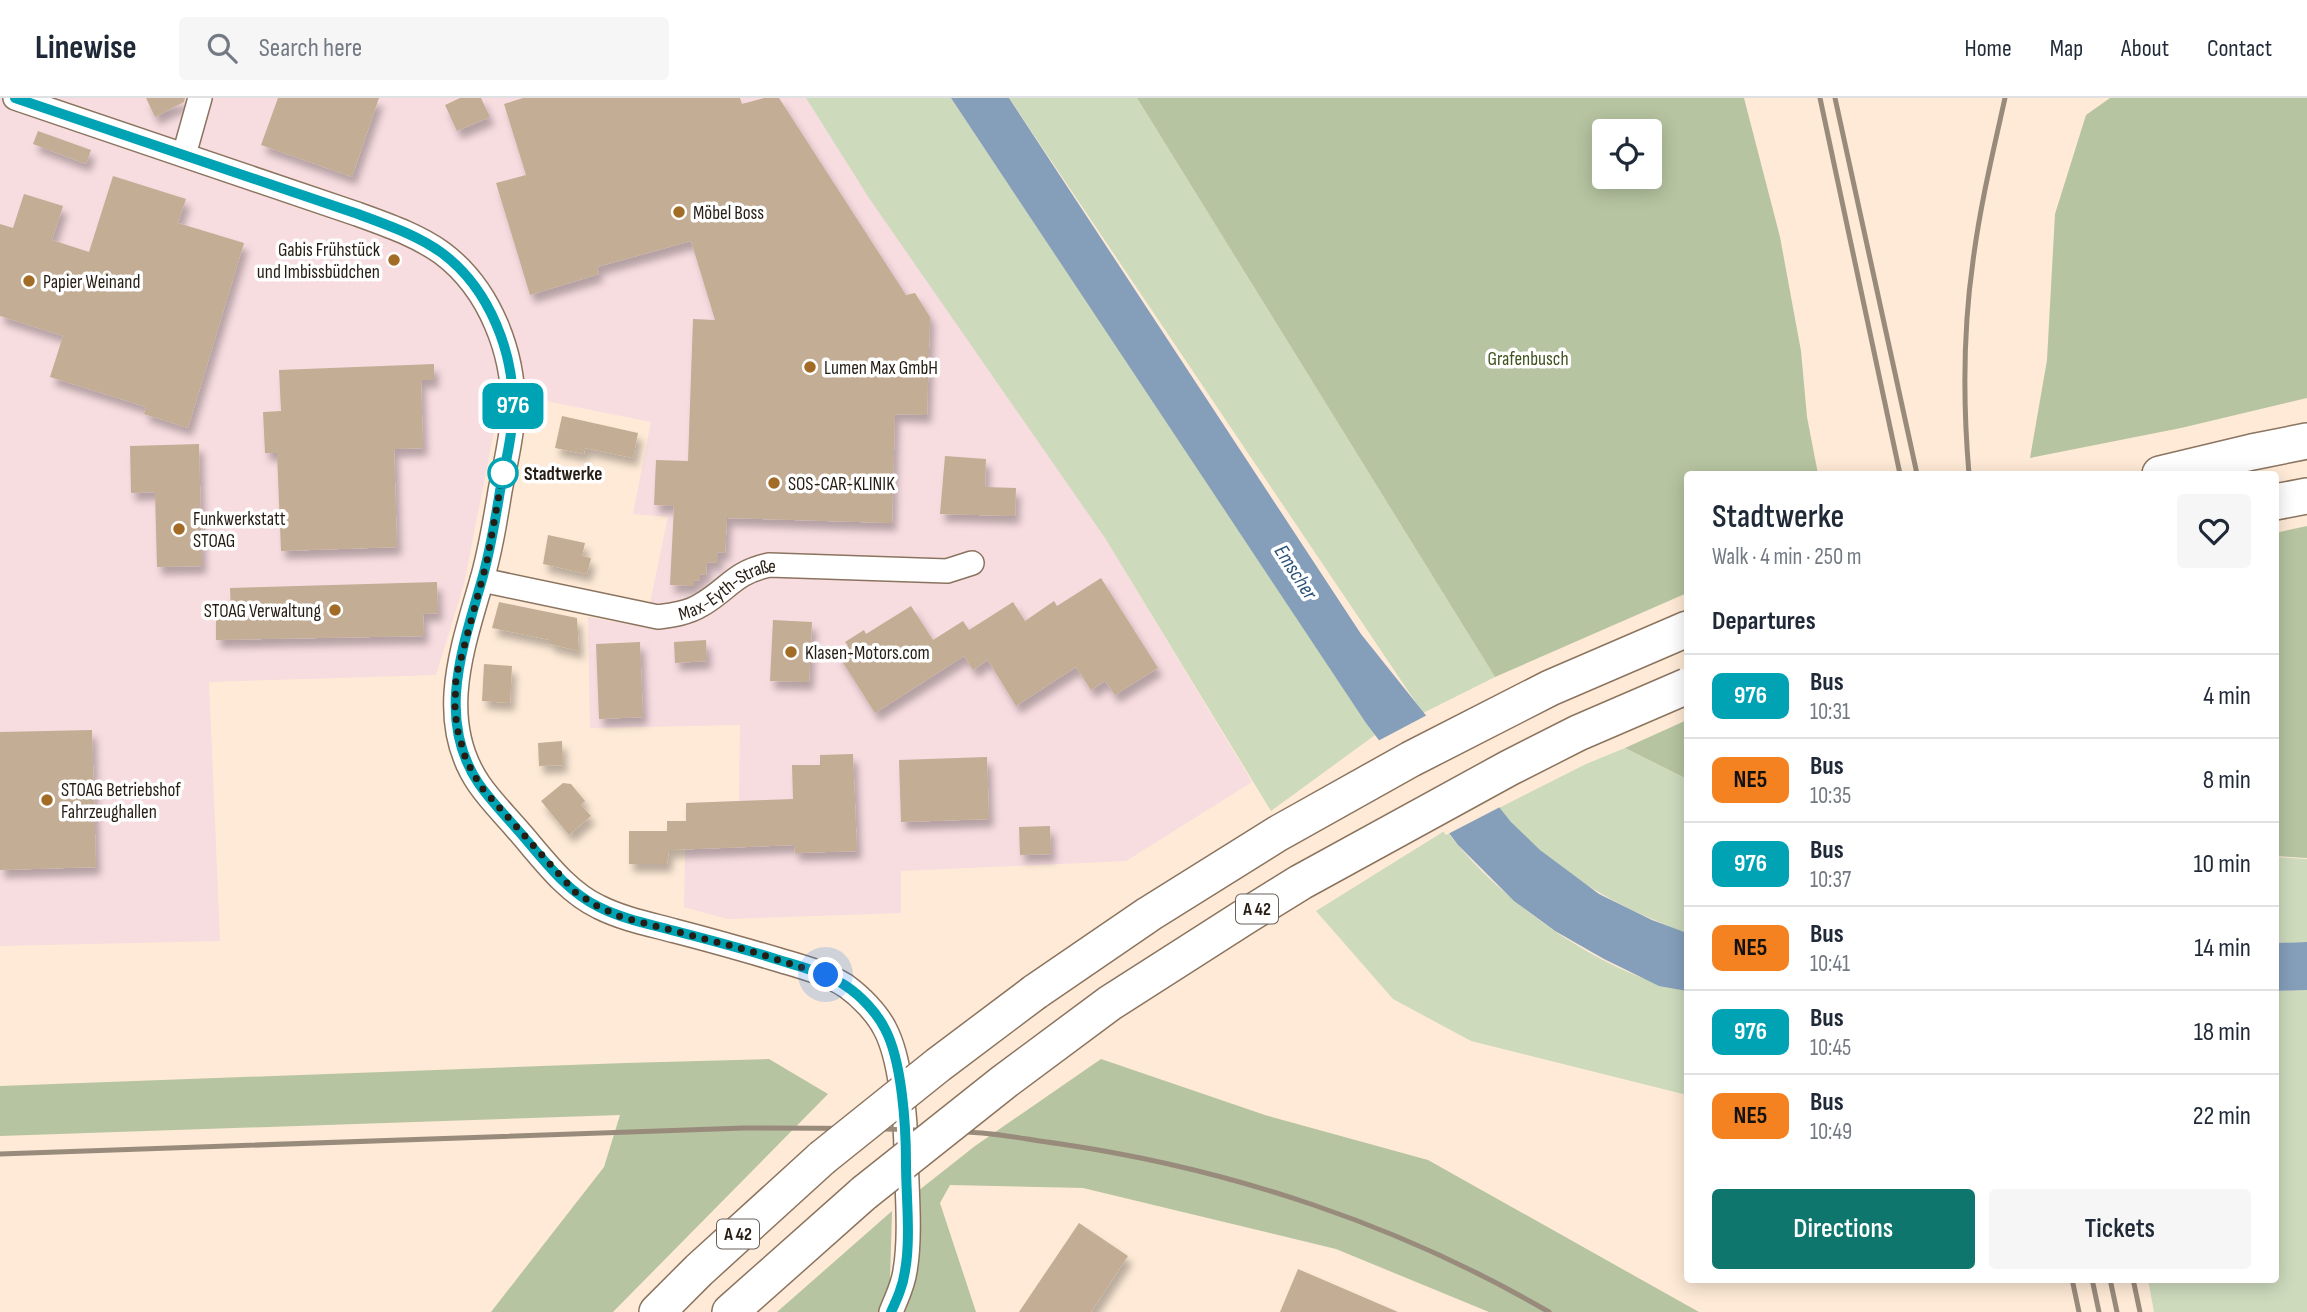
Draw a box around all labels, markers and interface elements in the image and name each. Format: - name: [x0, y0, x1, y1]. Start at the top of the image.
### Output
- search box: [179, 17, 669, 80]
- text: Linewise: [35, 28, 137, 68]
- icon: search: [203, 29, 241, 67]
- text: Search here: [259, 33, 362, 64]
- text: Home: [1964, 34, 2012, 63]
- text: Map: [2050, 34, 2083, 63]
- text: About: [2121, 34, 2169, 63]
- text: Contact: [2207, 34, 2272, 63]
- map controls: [1592, 119, 1662, 189]
- button: locate: [1592, 119, 1662, 189]
- place label: Möbel Boss: [693, 202, 764, 225]
- marker: Möbel Boss: [671, 204, 687, 220]
- place label: Gabis Frühstück und Imbissbüdchen: [257, 239, 381, 284]
- marker: Gabis Frühstück und Imbissbüdchen: [386, 252, 402, 268]
- place label: Papier Weinand: [43, 271, 140, 294]
- marker: Papier Weinand: [21, 273, 37, 289]
- park label: Grafenbusch: [1487, 348, 1569, 371]
- place label: Lumen Max GmbH: [824, 357, 938, 380]
- marker: Lumen Max GmbH: [802, 359, 818, 375]
- line badge: 976: [473, 383, 553, 429]
- text: 976: [496, 391, 530, 420]
- marker: Stadtwerke: [488, 458, 518, 488]
- place label: Stadtwerke: [524, 463, 602, 486]
- place label: SOS-CAR-KLINIK: [788, 473, 895, 496]
- marker: SOS-CAR-KLINIK: [766, 475, 782, 491]
- button: heart: [2177, 494, 2251, 568]
- text: Stadtwerke: [1712, 497, 1844, 537]
- place label: Funkwerkstatt STOAG: [193, 508, 286, 553]
- marker: Funkwerkstatt STOAG: [171, 521, 187, 537]
- water label: Emscher: [1269, 540, 1323, 605]
- text: Walk · 4 min · 250 m: [1712, 543, 1862, 571]
- street label: Max-Eyth-Straße: [676, 555, 776, 626]
- place label: STOAG Verwaltung: [204, 600, 321, 623]
- marker: STOAG Verwaltung: [327, 602, 343, 618]
- text: Departures: [1712, 606, 1816, 637]
- place label: Klasen-Motors.com: [805, 642, 930, 665]
- marker: Klasen-Motors.com: [783, 644, 799, 660]
- text: Bus: [1810, 667, 1844, 698]
- text: 976: [1734, 681, 1767, 710]
- text: 4 min: [2203, 681, 2251, 712]
- text: 10:31: [1810, 698, 1850, 726]
- text: Bus: [1810, 751, 1844, 782]
- text: NE5: [1734, 765, 1767, 794]
- text: 8 min: [2203, 765, 2251, 796]
- place label: STOAG Betriebshof Fahrzeughallen: [61, 779, 181, 824]
- text: 10:35: [1810, 782, 1851, 810]
- marker: STOAG Betriebshof Fahrzeughallen: [39, 792, 55, 808]
- text: Bus: [1810, 835, 1844, 866]
- text: 976: [1734, 849, 1767, 878]
- text: 10 min: [2194, 849, 2251, 880]
- text: 10:37: [1810, 866, 1851, 894]
- road number: A 42: [1236, 894, 1278, 924]
- text: Bus: [1810, 919, 1844, 950]
- text: NE5: [1734, 933, 1767, 962]
- text: 14 min: [2194, 933, 2251, 964]
- text: 10:41: [1810, 950, 1850, 978]
- your location: [808, 957, 843, 992]
- text: Bus: [1810, 1003, 1844, 1034]
- text: 976: [1734, 1017, 1767, 1046]
- text: 18 min: [2194, 1017, 2251, 1048]
- text: 10:45: [1810, 1034, 1851, 1062]
- text: Bus: [1810, 1087, 1844, 1118]
- text: NE5: [1734, 1101, 1767, 1130]
- text: 22 min: [2193, 1101, 2251, 1132]
- text: 10:49: [1810, 1118, 1852, 1146]
- button: Directions: [1712, 1189, 1975, 1269]
- button: Tickets: [1989, 1189, 2251, 1269]
- road number: A 42: [717, 1219, 759, 1248]

